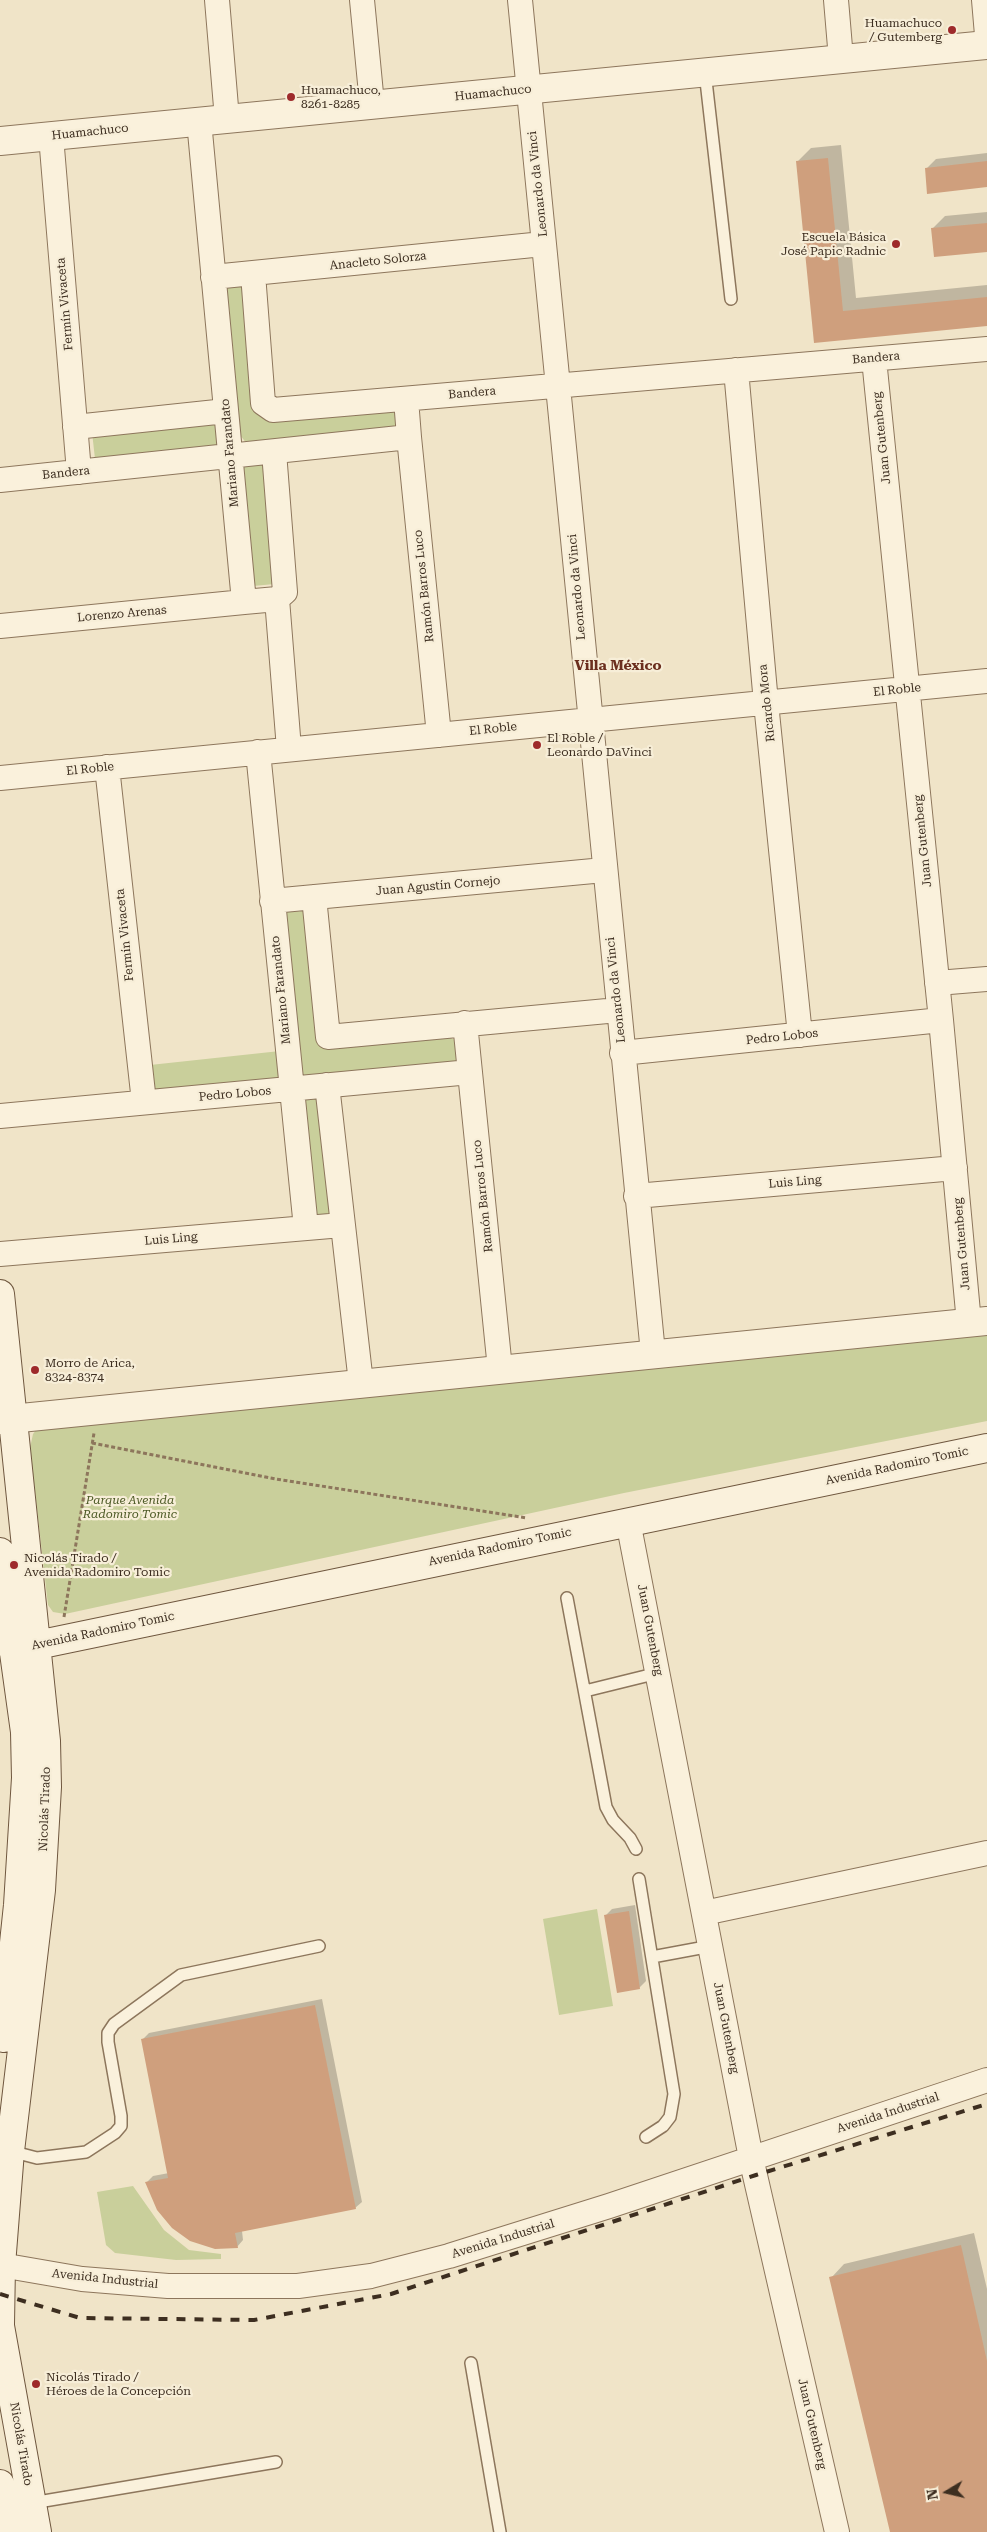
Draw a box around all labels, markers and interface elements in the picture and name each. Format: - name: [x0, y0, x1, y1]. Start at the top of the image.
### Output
- place label: Huamachuco / Gutemberg: [865, 16, 942, 44]
- marker: Huamachuco / Gutemberg: [946, 24, 958, 36]
- street label: Huamachuco: [454, 82, 532, 104]
- place label: Huamachuco, 8261-8285: [301, 83, 381, 111]
- marker: Huamachuco, 8261-8285: [285, 91, 297, 103]
- street label: Huamachuco: [51, 121, 129, 143]
- street label: Leonardo da Vinci: [525, 130, 551, 238]
- place label: Escuela Básica José Papic Radnic: [781, 230, 886, 258]
- marker: Escuela Básica José Papic Radnic: [890, 238, 902, 250]
- street label: Anacleto Solorza: [329, 249, 427, 273]
- street label: Fermín Vivaceta: [54, 257, 76, 351]
- street label: Bandera: [852, 349, 900, 367]
- street label: Bandera: [448, 384, 496, 402]
- street label: Juan Gutenberg: [870, 391, 894, 485]
- street label: Mariano Farandato: [218, 398, 242, 508]
- street label: Bandera: [41, 463, 91, 483]
- street label: Ramón Barros Luco: [411, 529, 437, 643]
- street label: Leonardo da Vinci: [565, 533, 589, 641]
- street label: Lorenzo Arenas: [77, 603, 167, 625]
- district label: Villa México: [574, 658, 662, 674]
- street label: Ricardo Mora: [756, 663, 778, 743]
- street label: El Roble: [872, 680, 922, 700]
- street label: El Roble: [468, 719, 518, 739]
- place label: El Roble / Leonardo DaVinci: [547, 731, 652, 759]
- marker: El Roble / Leonardo DaVinci: [531, 739, 543, 751]
- street label: El Roble: [65, 759, 115, 779]
- street label: Juan Gutenberg: [911, 794, 935, 888]
- street label: Juan Agustín Cornejo: [375, 873, 501, 899]
- street label: Fermín Vivaceta: [113, 888, 137, 982]
- street label: Mariano Farandato: [268, 935, 294, 1045]
- street label: Leonardo da Vinci: [603, 936, 629, 1044]
- street label: Pedro Lobos: [745, 1026, 819, 1048]
- street label: Pedro Lobos: [198, 1084, 272, 1104]
- street label: Ramón Barros Luco: [470, 1139, 496, 1253]
- street label: Luis Ling: [768, 1173, 822, 1191]
- street label: Juan Gutenberg: [951, 1197, 973, 1291]
- street label: Luis Ling: [144, 1230, 198, 1248]
- place label: Morro de Arica, 8324-8374: [45, 1356, 135, 1384]
- marker: Morro de Arica, 8324-8374: [29, 1364, 41, 1376]
- street label: Avenida Radomiro Tomic: [824, 1444, 970, 1488]
- park label: Parque Avenida Radomiro Tomic: [83, 1493, 177, 1521]
- street label: Avenida Radomiro Tomic: [427, 1525, 573, 1569]
- place label: Nicolás Tirado / Avenida Radomiro Tomic: [24, 1551, 170, 1579]
- marker: Nicolás Tirado / Avenida Radomiro Tomic: [8, 1559, 20, 1571]
- street label: Juan Gutenberg: [634, 1583, 666, 1677]
- street label: Avenida Radomiro Tomic: [30, 1609, 176, 1653]
- street label: Nicolás Tirado: [36, 1766, 54, 1852]
- street label: Juan Gutenberg: [710, 1981, 742, 2075]
- street label: Avenida Industrial: [835, 2090, 941, 2136]
- street label: Avenida Industrial: [450, 2217, 556, 2261]
- street label: Avenida Industrial: [51, 2266, 159, 2292]
- place label: Nicolás Tirado / Héroes de la Concepción: [46, 2370, 191, 2398]
- street label: Juan Gutenberg: [795, 2377, 829, 2471]
- marker: Nicolás Tirado / Héroes de la Concepción: [30, 2378, 42, 2390]
- street label: Nicolás Tirado: [7, 2401, 35, 2487]
- north arrow: [922, 2467, 972, 2517]
- text: N: [923, 2488, 941, 2501]

